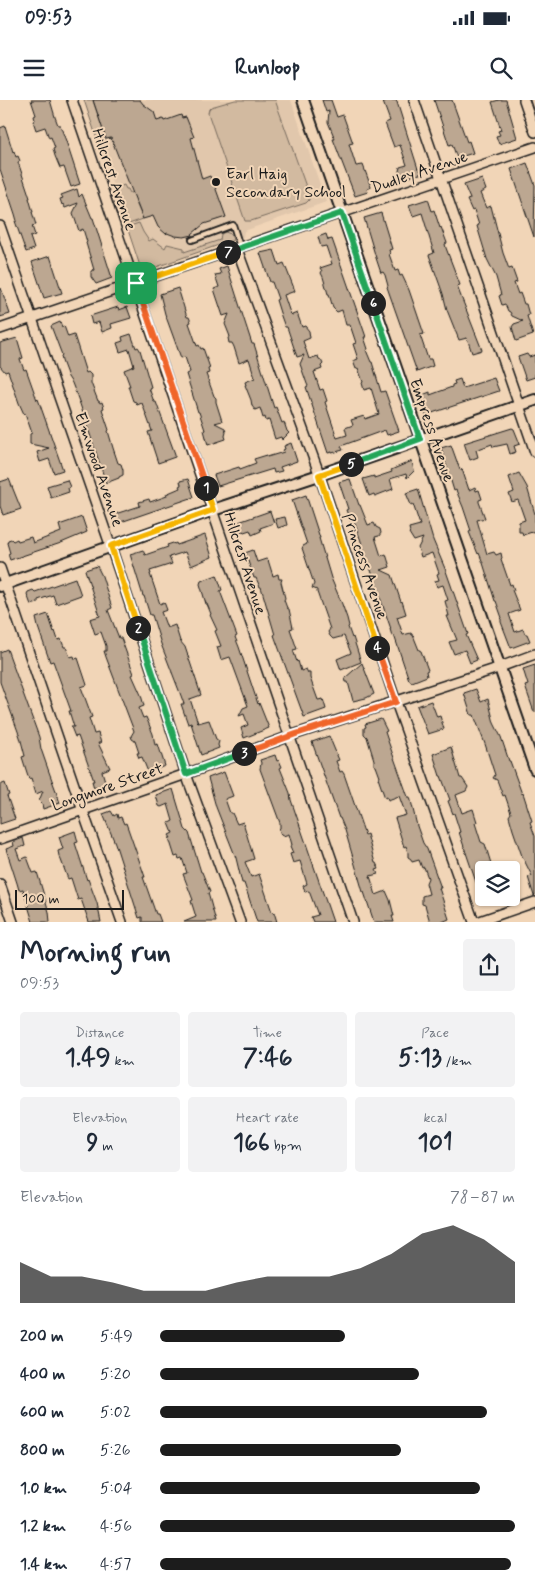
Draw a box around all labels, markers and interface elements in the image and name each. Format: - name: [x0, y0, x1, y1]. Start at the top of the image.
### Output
- text: 09:53: [25, 5, 71, 30]
- icon: menu: [20, 54, 48, 82]
- text: Runloop: [235, 54, 300, 82]
- icon: search: [487, 54, 515, 82]
- street label: Hillcrest Avenue: [86, 126, 141, 233]
- street label: Dudley Avenue: [368, 146, 471, 199]
- place label: Earl Haig Secondary School: [226, 164, 346, 203]
- marker: Earl Haig Secondary School: [210, 176, 222, 188]
- pin: 7: [216, 240, 240, 264]
- text: 7: [224, 243, 233, 261]
- pin: [115, 262, 157, 304]
- icon: arrive: [122, 269, 150, 297]
- pin: 6: [360, 290, 386, 316]
- text: 6: [370, 294, 377, 312]
- street label: Empress Avenue: [404, 376, 459, 486]
- street label: Elmwood Avenue: [69, 409, 128, 530]
- pin: 5: [338, 452, 364, 476]
- text: 5: [347, 455, 356, 473]
- pin: 1: [194, 476, 218, 500]
- text: 1: [203, 479, 210, 497]
- street label: Hillcrest Avenue: [218, 509, 271, 618]
- street label: Princess Avenue: [337, 511, 393, 623]
- pin: 2: [126, 616, 150, 640]
- text: 2: [135, 619, 142, 637]
- pin: 4: [364, 636, 390, 660]
- text: 4: [373, 639, 382, 657]
- pin: 3: [232, 740, 256, 766]
- text: 3: [241, 744, 248, 762]
- street label: Longmore Street: [49, 758, 167, 817]
- map controls: [475, 861, 520, 906]
- button: layers: [475, 861, 520, 906]
- scale bar: [15, 886, 124, 910]
- text: 100 m: [22, 890, 60, 908]
- text: Morning run: [20, 935, 171, 972]
- button: share: [463, 939, 515, 991]
- text: 09:53: [20, 973, 59, 994]
- text: Distance: [75, 1024, 124, 1042]
- text: Time: [253, 1024, 282, 1042]
- text: Pace: [421, 1024, 449, 1042]
- text: 1.49: [65, 1042, 111, 1075]
- text: 7:46: [242, 1042, 293, 1075]
- text: 5:13: [398, 1042, 442, 1075]
- text: km: [111, 1052, 135, 1070]
- text: /km: [442, 1052, 472, 1070]
- text: Elevation: [72, 1109, 127, 1127]
- text: Heart rate: [236, 1109, 299, 1127]
- text: kcal: [423, 1109, 447, 1127]
- text: 9: [86, 1127, 99, 1160]
- text: 166: [233, 1127, 270, 1160]
- text: 101: [418, 1127, 453, 1160]
- text: m: [99, 1137, 113, 1155]
- text: bpm: [270, 1137, 302, 1155]
- text: Elevation: [20, 1187, 83, 1208]
- text: 78–87 m: [450, 1187, 515, 1208]
- text: 200 m: [20, 1326, 64, 1347]
- text: 5:49: [100, 1326, 133, 1347]
- text: 400 m: [20, 1364, 65, 1385]
- text: 5:20: [100, 1364, 131, 1385]
- text: 600 m: [20, 1402, 64, 1423]
- text: 5:02: [100, 1402, 131, 1423]
- text: 800 m: [20, 1440, 65, 1461]
- text: 5:26: [100, 1440, 131, 1461]
- text: 1.0 km: [20, 1478, 67, 1499]
- text: 5:04: [100, 1478, 133, 1499]
- text: 1.2 km: [20, 1516, 66, 1537]
- text: 4:56: [100, 1516, 132, 1537]
- text: 1.4 km: [20, 1554, 67, 1575]
- text: 4:57: [100, 1554, 131, 1575]

